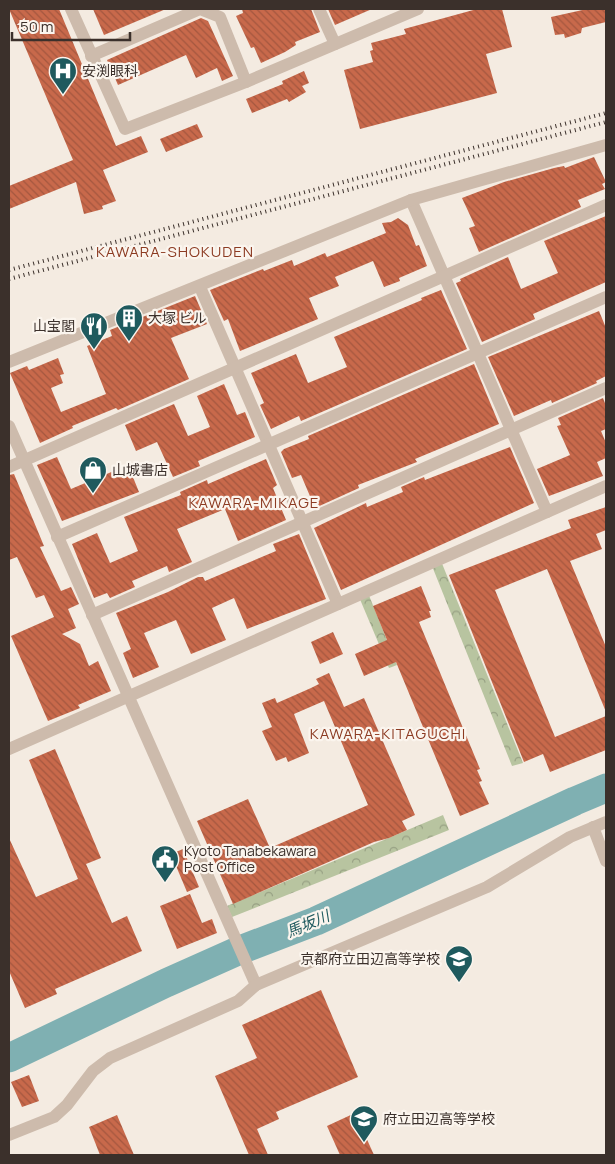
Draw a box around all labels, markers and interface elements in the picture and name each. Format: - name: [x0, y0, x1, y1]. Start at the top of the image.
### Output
- scale bar: [12, 10, 130, 42]
- text: 50 m: [20, 16, 54, 37]
- hospital icon: 安渕眼科: [48, 56, 78, 95]
- place label: 安渕眼科: [82, 61, 138, 80]
- district label: KAWARA-SHOKUDEN: [96, 241, 254, 262]
- building icon: 大塚 ビル: [114, 303, 144, 342]
- place label: 大塚 ビル: [148, 308, 207, 327]
- restaurant icon: 山宝閣: [79, 311, 109, 350]
- place label: 山宝閣: [33, 316, 75, 335]
- shop icon: 山城書店: [78, 455, 108, 494]
- place label: 山城書店: [112, 460, 168, 479]
- district label: KAWARA-MIKAGE: [189, 492, 319, 513]
- district label: KAWARA-KITAGUCHI: [310, 723, 466, 744]
- place label: Kyoto Tanabekawara Post Office: [184, 841, 316, 876]
- public building icon: Kyoto Tanabekawara Post Office: [150, 844, 180, 883]
- water label: 馬坂川: [283, 904, 334, 942]
- school or university icon: 京都府立田辺高等学校: [444, 944, 474, 983]
- place label: 京都府立田辺高等学校: [300, 949, 440, 968]
- school or university icon: 府立田辺高等学校: [349, 1104, 379, 1143]
- place label: 府立田辺高等学校: [383, 1109, 495, 1128]

